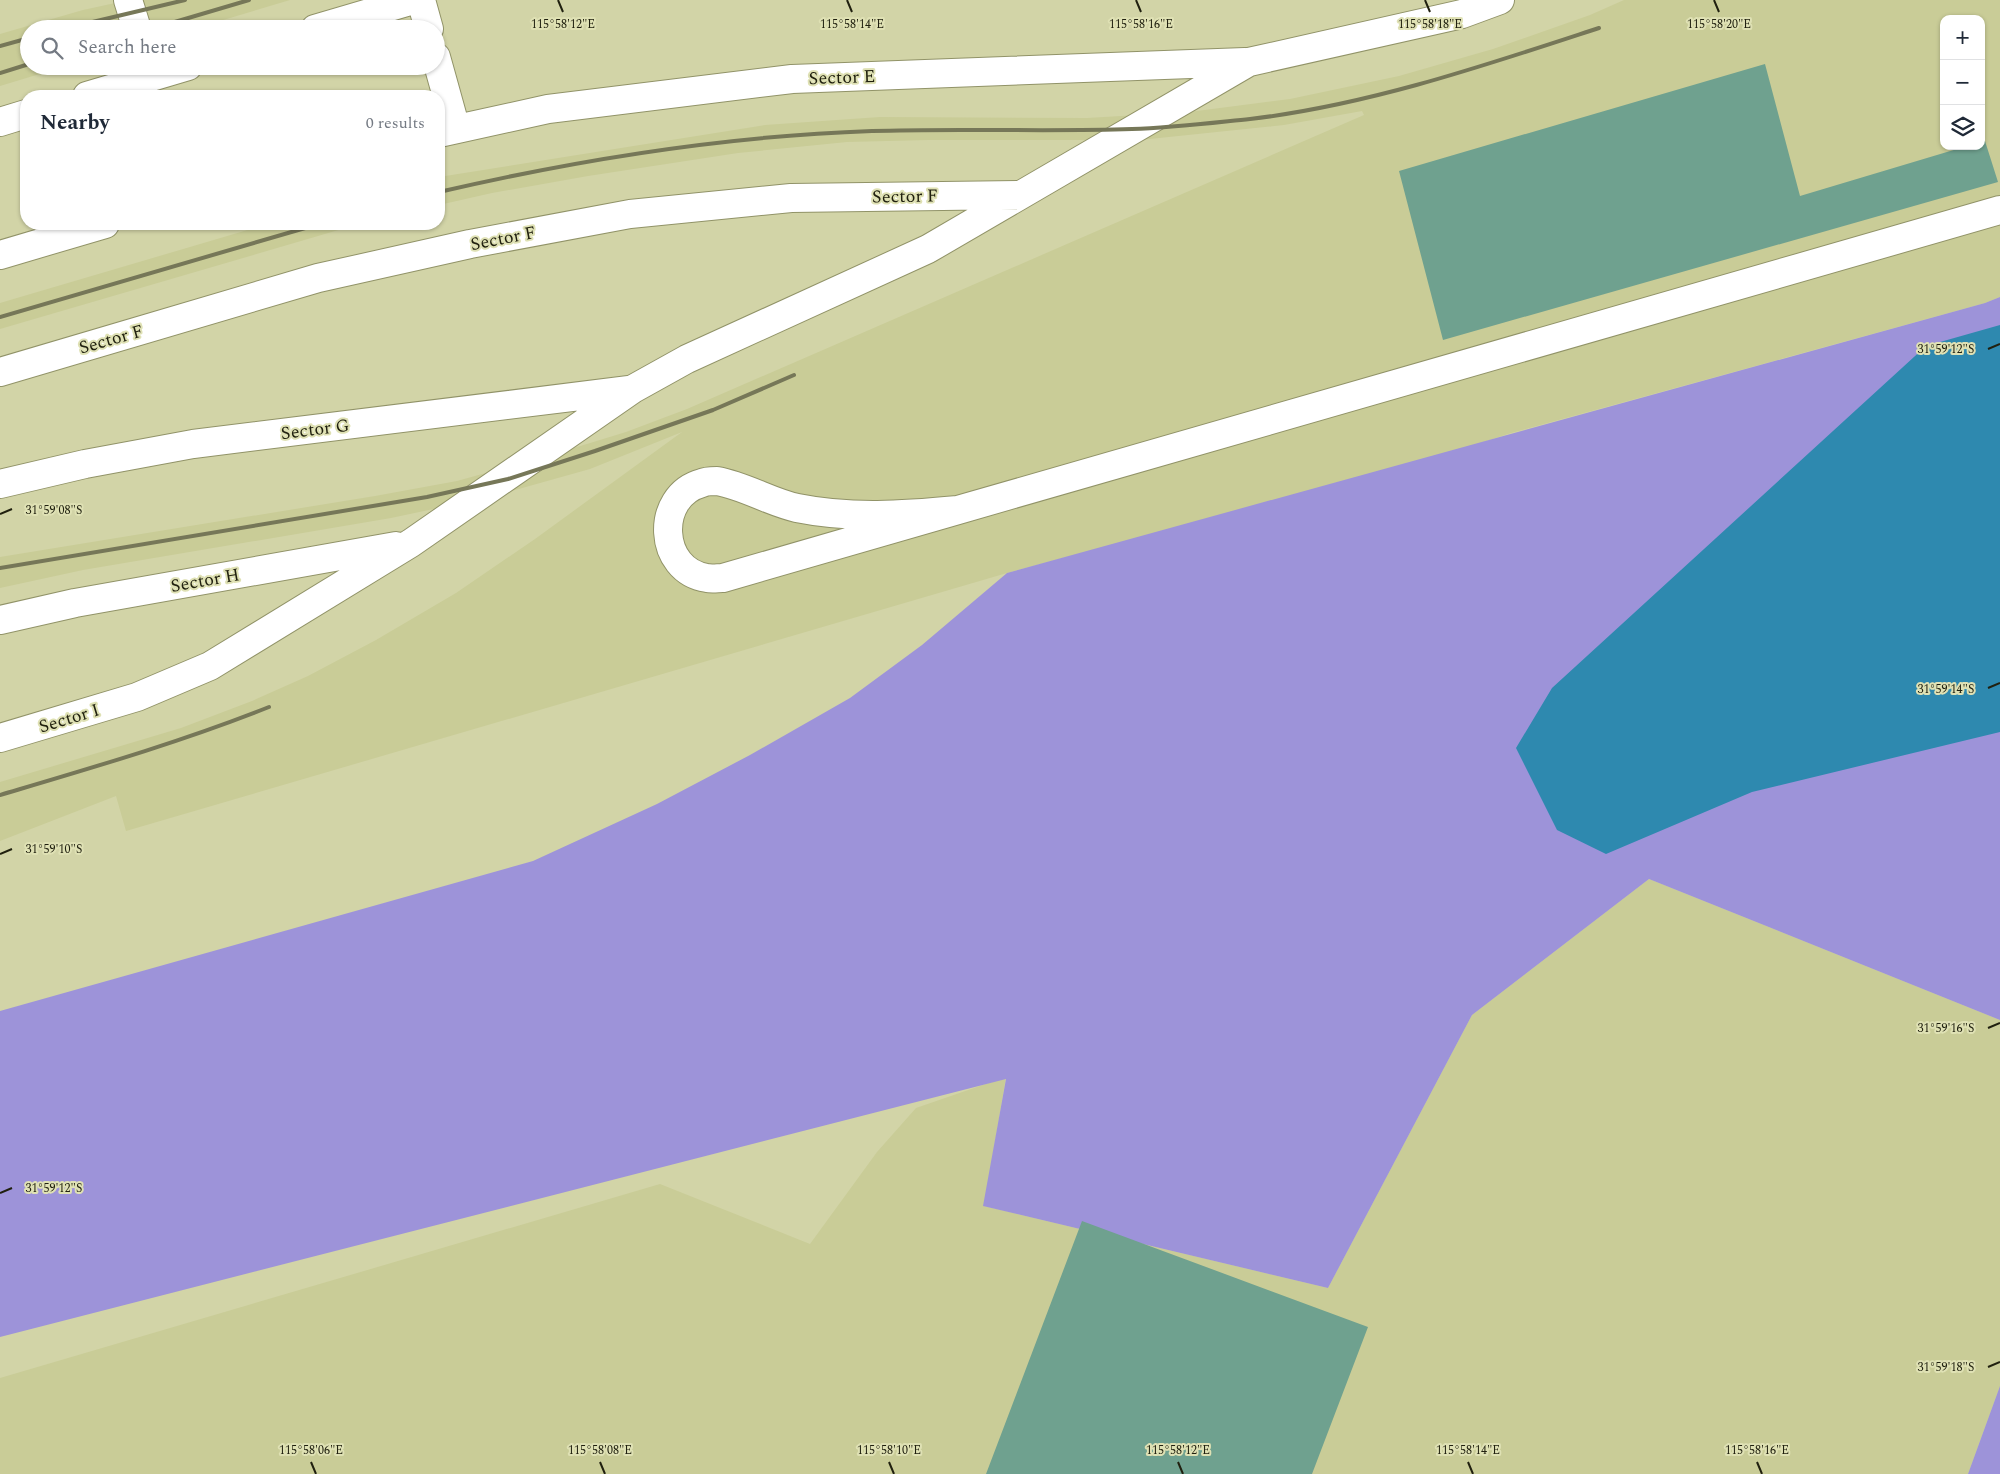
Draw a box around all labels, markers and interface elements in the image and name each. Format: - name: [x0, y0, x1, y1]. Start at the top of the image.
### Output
- text: 115°58'12"E: [531, 15, 595, 34]
- text: 115°58'14"E: [820, 15, 884, 34]
- text: 115°58'16"E: [1109, 15, 1173, 34]
- text: 115°58'18"E: [1398, 15, 1462, 34]
- text: 115°58'20"E: [1687, 15, 1751, 34]
- map controls: [1940, 15, 1985, 150]
- button: +: [1940, 15, 1985, 60]
- search box: [20, 20, 445, 75]
- text: Search here: [78, 33, 177, 62]
- icon: search: [38, 34, 66, 62]
- button: −: [1940, 60, 1985, 105]
- street label: Sector E: [808, 63, 876, 92]
- button: layers: [1940, 105, 1985, 150]
- text: Nearby: [40, 107, 110, 139]
- text: 0 results: [366, 111, 425, 135]
- street label: Sector F: [872, 182, 938, 211]
- street label: Sector F: [468, 219, 538, 258]
- street label: Sector F: [76, 317, 147, 362]
- text: 31°59'12"S: [1918, 340, 1974, 359]
- street label: Sector G: [279, 412, 351, 447]
- text: 31°59'08"S: [26, 501, 82, 520]
- street label: Sector H: [168, 561, 242, 600]
- text: 31°59'14"S: [1918, 680, 1974, 699]
- street label: Sector I: [36, 697, 103, 740]
- text: 31°59'10"S: [26, 840, 82, 859]
- text: 31°59'16"S: [1918, 1019, 1974, 1038]
- text: 31°59'12"S: [26, 1179, 82, 1198]
- text: 31°59'18"S: [1918, 1358, 1974, 1377]
- text: 115°58'06"E: [279, 1441, 343, 1460]
- text: 115°58'08"E: [568, 1441, 632, 1460]
- text: 115°58'10"E: [857, 1441, 921, 1460]
- text: 115°58'12"E: [1146, 1441, 1210, 1460]
- text: 115°58'14"E: [1436, 1441, 1500, 1460]
- text: 115°58'16"E: [1725, 1441, 1789, 1460]

